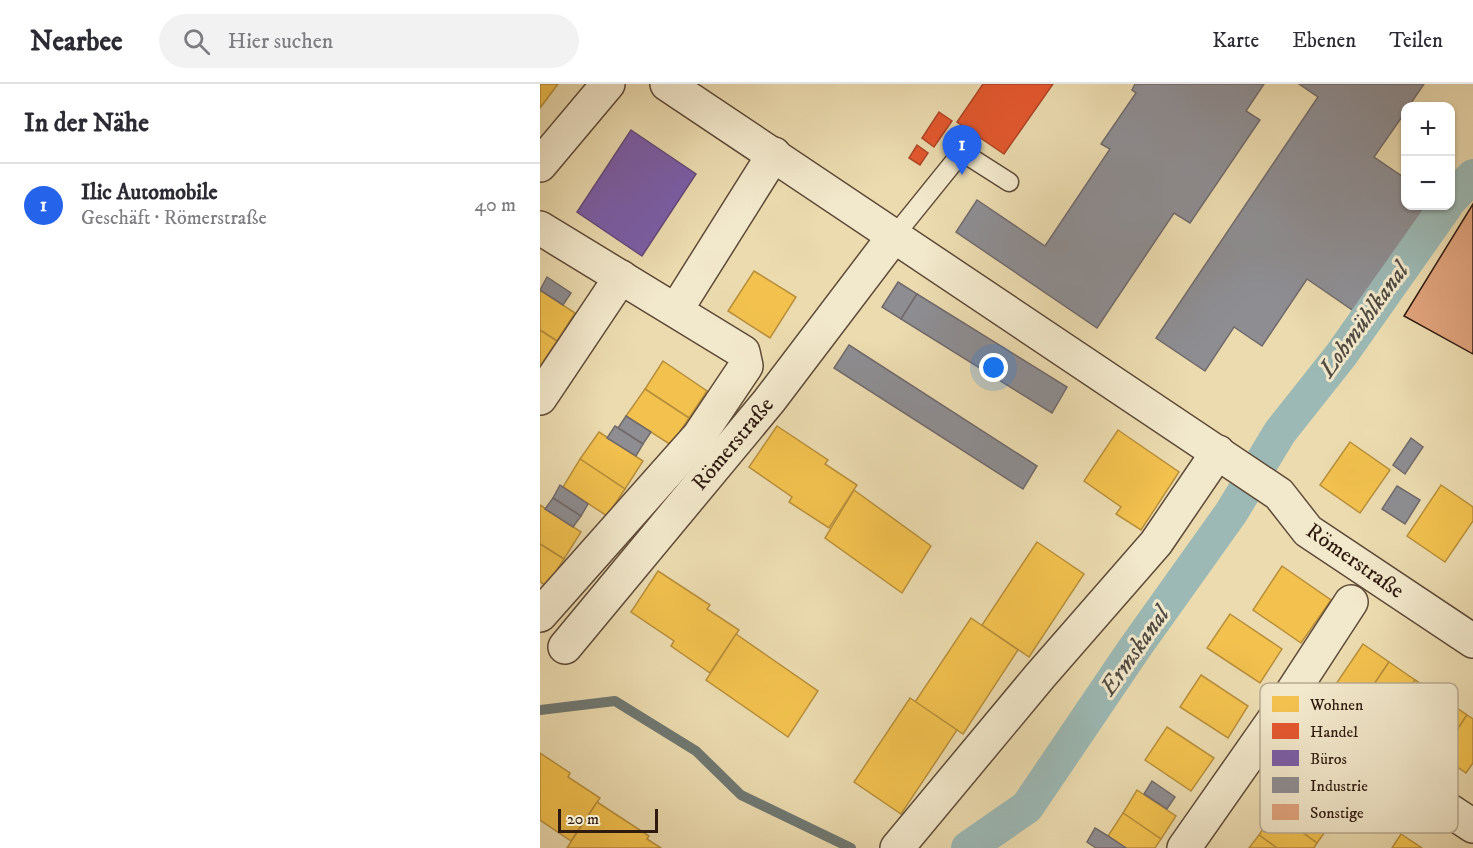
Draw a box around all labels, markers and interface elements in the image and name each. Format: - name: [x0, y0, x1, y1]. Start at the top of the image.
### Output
- search box: [159, 14, 579, 68]
- text: Nearbee: [30, 24, 123, 59]
- icon: search: [180, 25, 213, 58]
- text: Hier suchen: [228, 28, 333, 55]
- text: Karte: [1212, 28, 1259, 54]
- text: Ebenen: [1292, 28, 1356, 54]
- text: Teilen: [1389, 28, 1443, 54]
- map controls: [1401, 102, 1455, 210]
- button: +: [1401, 102, 1455, 156]
- text: In der Nähe: [24, 107, 149, 140]
- pin: 1: [942, 126, 982, 175]
- button: −: [1401, 156, 1455, 210]
- text: Ilic Automobile: [81, 179, 218, 206]
- text: 1: [40, 193, 47, 218]
- text: 40 m: [474, 193, 516, 218]
- text: Geschäft · Römerstraße: [81, 206, 267, 231]
- water label: Lohmühlkanal: [1311, 255, 1417, 385]
- your location: [979, 353, 1008, 382]
- street label: Römerstraße: [686, 392, 780, 496]
- street label: Römerstraße: [1301, 517, 1409, 605]
- water label: Ermskanal: [1092, 598, 1178, 703]
- legend: [1260, 683, 1458, 833]
- text: Wohnen: [1309, 695, 1364, 715]
- text: Handel: [1310, 722, 1358, 742]
- text: Büros: [1310, 749, 1347, 769]
- text: Industrie: [1310, 776, 1368, 796]
- text: Sonstige: [1310, 803, 1364, 823]
- scale bar: [558, 806, 658, 834]
- text: 20 m: [567, 809, 599, 829]

